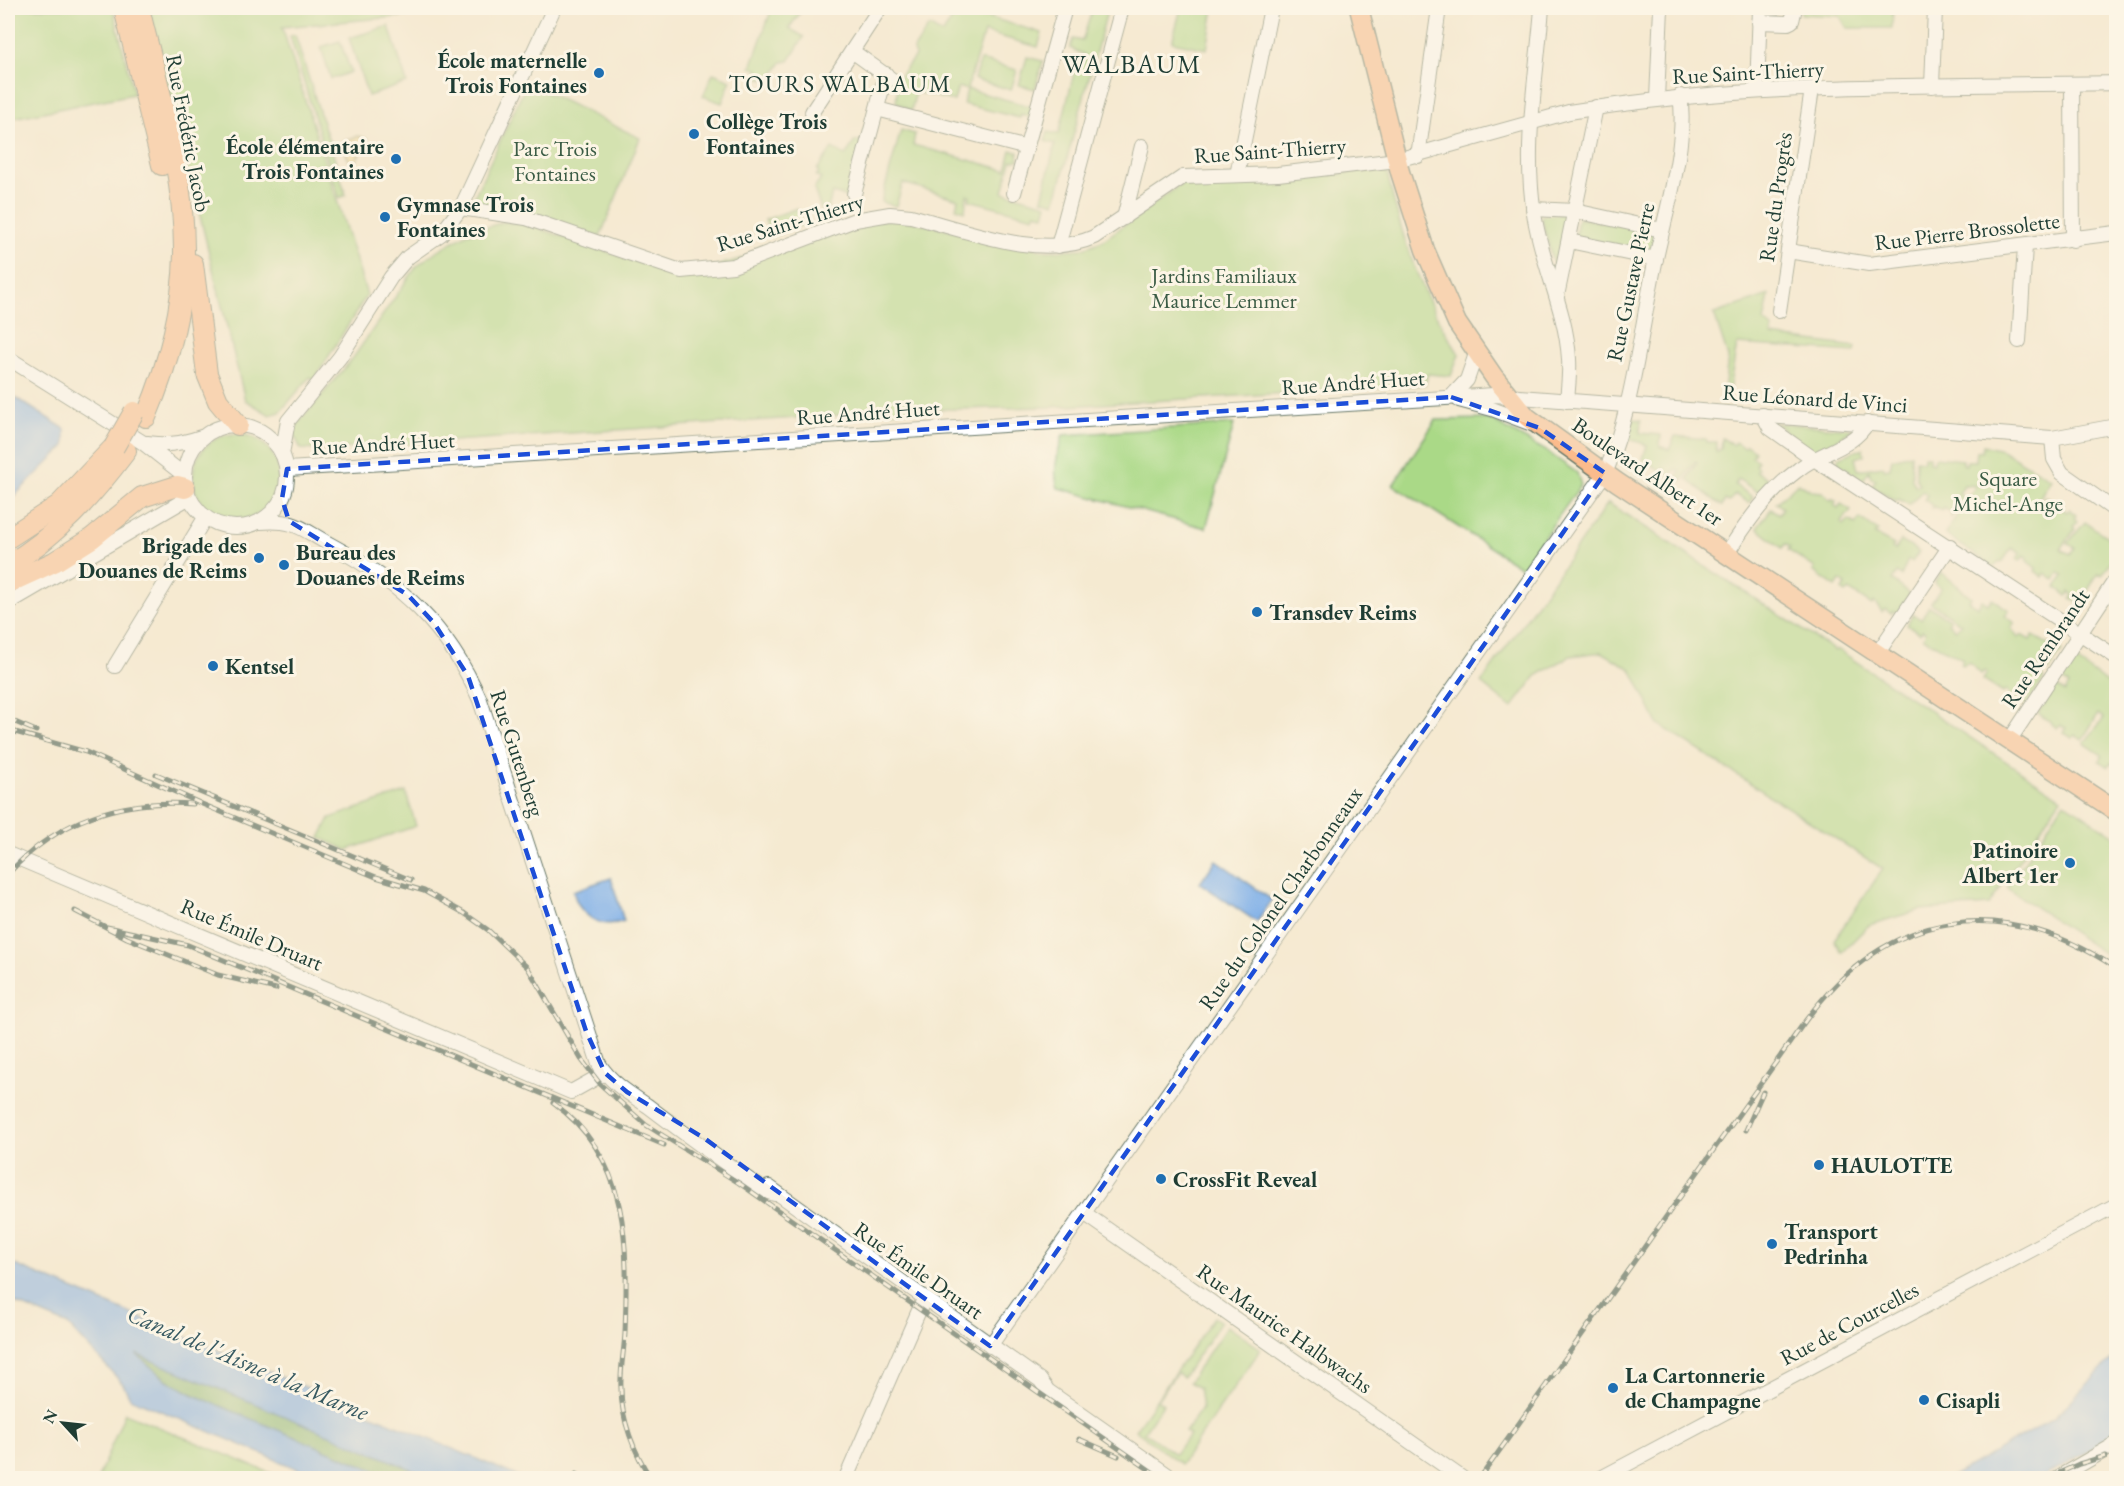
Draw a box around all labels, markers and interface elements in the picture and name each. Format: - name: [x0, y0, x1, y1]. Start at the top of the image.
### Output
- place label: École maternelle Trois Fontaines: [438, 46, 587, 100]
- district label: WALBAUM: [1062, 47, 1202, 81]
- street label: Rue Frédéric Jacob: [159, 52, 218, 214]
- street label: Rue Saint-Thierry: [1671, 54, 1825, 91]
- marker: École maternelle Trois Fontaines: [592, 66, 606, 80]
- district label: TOURS WALBAUM: [728, 68, 952, 99]
- place label: Collège Trois Fontaines: [706, 107, 827, 161]
- marker: Collège Trois Fontaines: [687, 127, 701, 141]
- street label: Rue du Progrès: [1752, 130, 1799, 264]
- street label: Rue Saint-Thierry: [1193, 131, 1347, 170]
- place label: École élémentaire Trois Fontaines: [226, 132, 384, 186]
- park label: Parc Trois Fontaines: [513, 134, 597, 188]
- marker: École élémentaire Trois Fontaines: [389, 152, 403, 166]
- street label: Rue Saint-Thierry: [713, 186, 868, 259]
- place label: Gymnase Trois Fontaines: [397, 190, 534, 244]
- street label: Rue Gustave Pierre: [1599, 200, 1662, 364]
- street label: Rue Pierre Brossolette: [1873, 206, 2062, 257]
- marker: Gymnase Trois Fontaines: [378, 210, 392, 224]
- park label: Jardins Familiaux Maurice Lemmer: [1149, 261, 1297, 315]
- street label: Rue André Huet: [1280, 363, 1426, 402]
- street label: Rue Léonard de Vinci: [1721, 378, 1908, 419]
- street label: Rue André Huet: [795, 393, 941, 432]
- street label: Boulevard Albert 1er: [1567, 410, 1729, 533]
- street label: Rue André Huet: [311, 425, 456, 462]
- park label: Square Michel-Ange: [1953, 464, 2064, 518]
- place label: Brigade des Douanes de Reims: [78, 531, 247, 585]
- place label: Bureau des Douanes de Reims: [296, 538, 465, 592]
- marker: Brigade des Douanes de Reims: [252, 551, 266, 565]
- marker: Bureau des Douanes de Reims: [277, 558, 291, 572]
- street label: Rue Rembrandt: [1995, 583, 2096, 714]
- place label: Transdev Reims: [1269, 598, 1417, 627]
- marker: Transdev Reims: [1250, 605, 1264, 619]
- place label: Kentsel: [225, 652, 294, 681]
- marker: Kentsel: [206, 659, 220, 673]
- street label: Rue Gutenberg: [483, 686, 552, 821]
- street label: Rue du Colonel Charbonneaux: [1192, 780, 1369, 1016]
- place label: Patinoire Albert 1er: [1961, 836, 2059, 890]
- marker: Patinoire Albert 1er: [2063, 856, 2077, 870]
- street label: Rue Émile Druart: [176, 891, 328, 978]
- place label: HAULOTTE: [1831, 1151, 1953, 1180]
- marker: HAULOTTE: [1812, 1158, 1826, 1172]
- place label: CrossFit Reveal: [1173, 1165, 1317, 1194]
- marker: CrossFit Reveal: [1154, 1172, 1168, 1186]
- street label: Rue Émile Druart: [848, 1215, 989, 1326]
- place label: Transport Pedrinha: [1784, 1217, 1878, 1271]
- marker: Transport Pedrinha: [1765, 1237, 1779, 1251]
- street label: Rue Maurice Halbwachs: [1191, 1257, 1378, 1400]
- street label: Rue de Courcelles: [1775, 1275, 1924, 1372]
- water label: Canal de l'Aisne à la Marne: [123, 1298, 374, 1428]
- place label: La Cartonnerie de Champagne: [1625, 1361, 1765, 1415]
- marker: La Cartonnerie de Champagne: [1606, 1381, 1620, 1395]
- place label: Cisapli: [1936, 1386, 2001, 1415]
- north arrow: [33, 1393, 93, 1453]
- marker: Cisapli: [1917, 1393, 1931, 1407]
- text: N: [38, 1406, 62, 1427]

